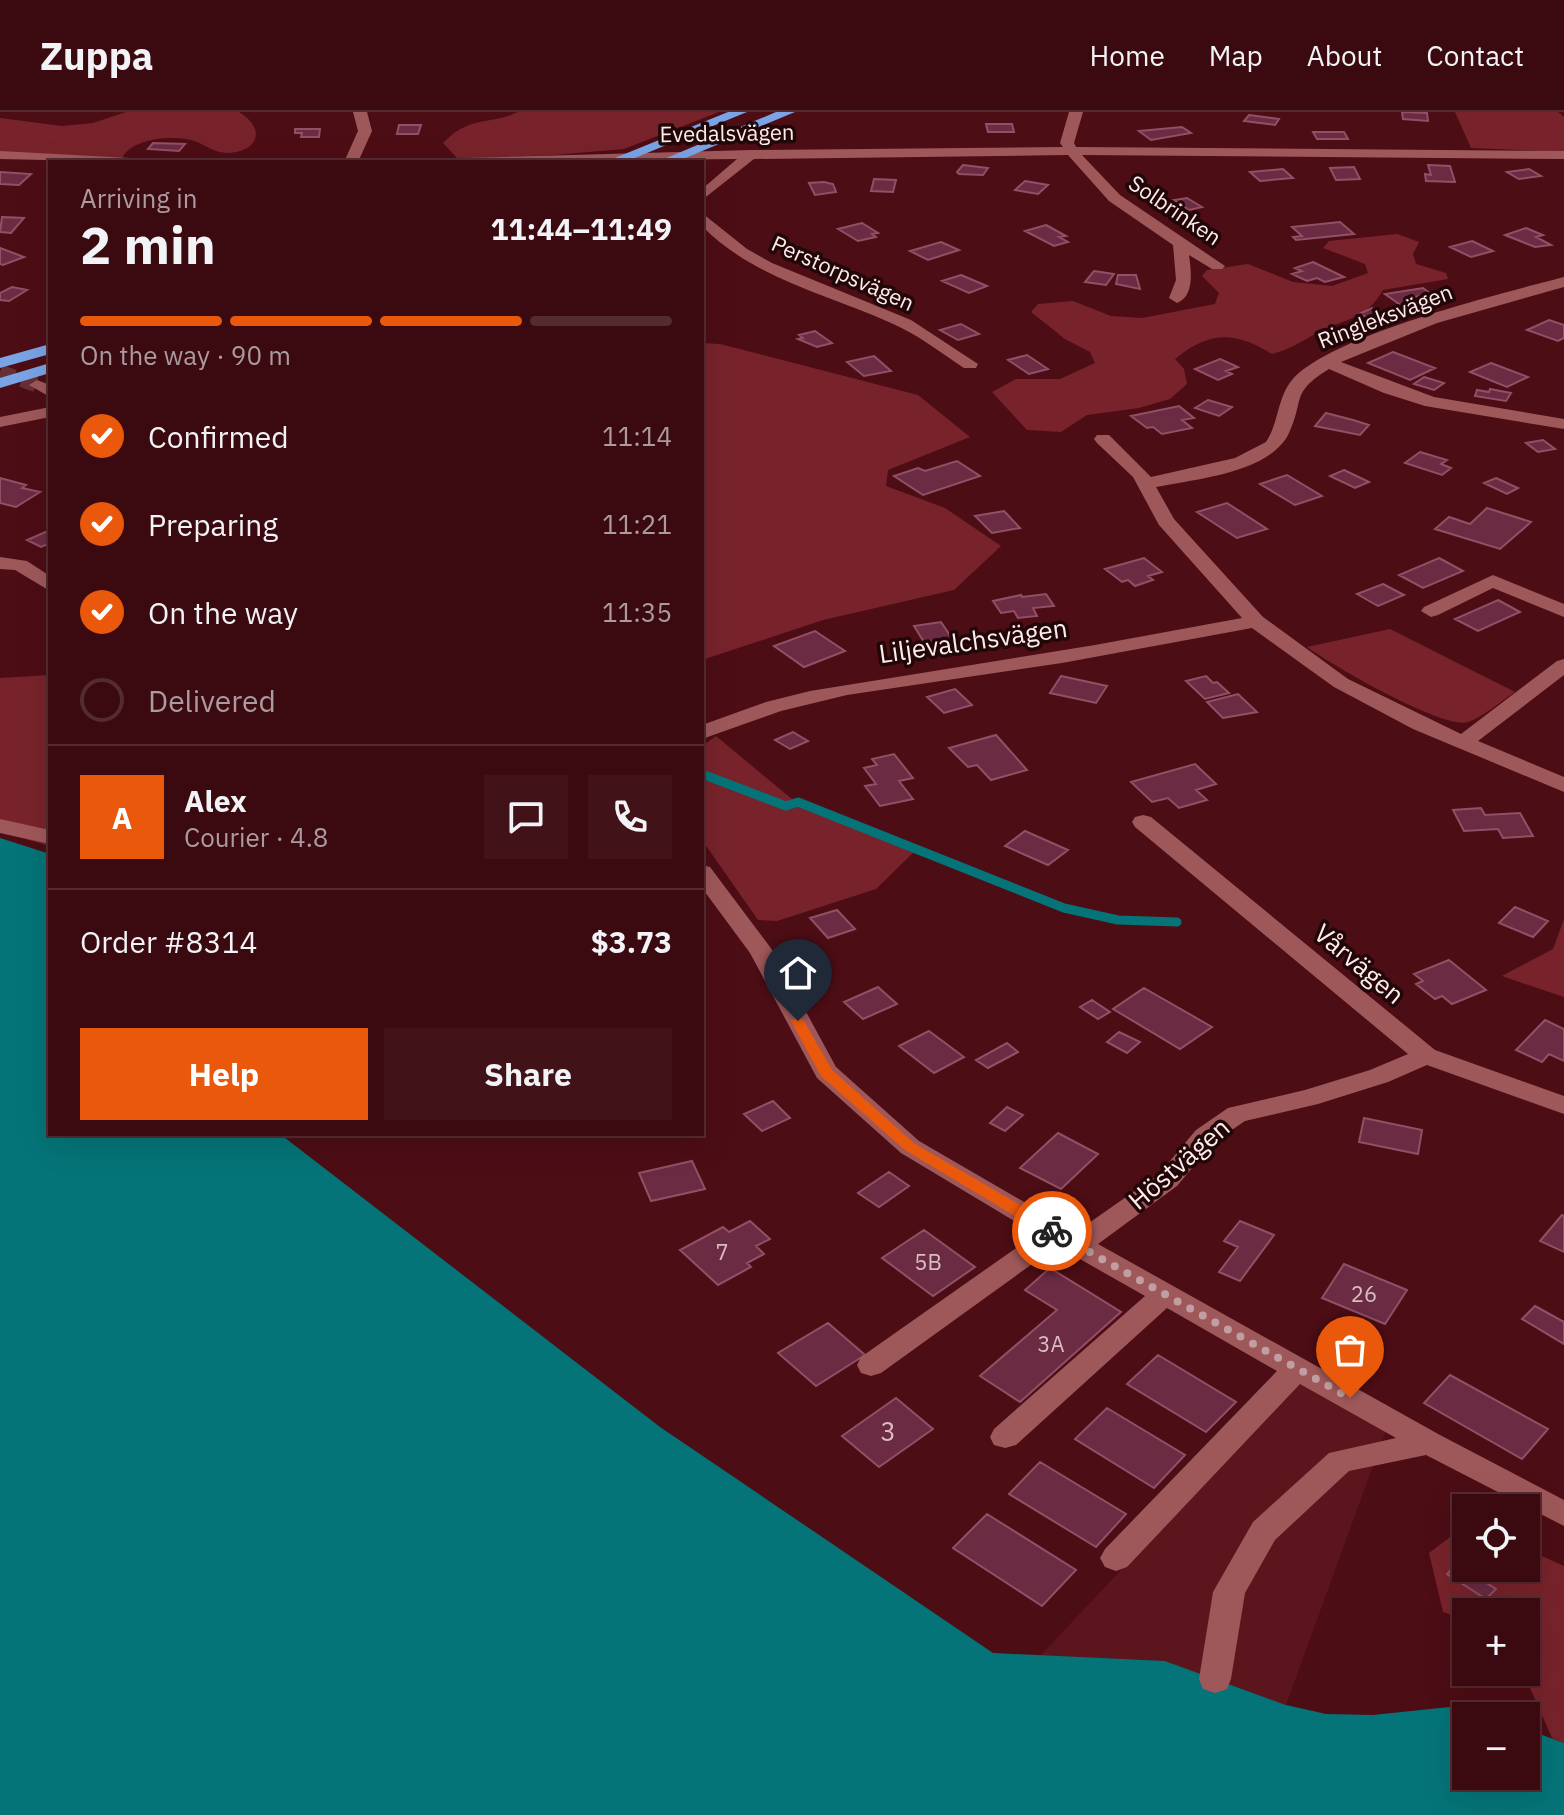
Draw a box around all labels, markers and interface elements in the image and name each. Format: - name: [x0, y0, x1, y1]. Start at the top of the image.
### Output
- text: Zuppa: [40, 31, 153, 80]
- text: Home: [1089, 37, 1165, 74]
- text: Map: [1209, 37, 1263, 74]
- text: About: [1307, 37, 1382, 74]
- text: Contact: [1426, 37, 1524, 74]
- street label: Evedalsvägen: [659, 117, 795, 148]
- street label: Solbrinken: [1123, 168, 1227, 251]
- text: Arriving in: [80, 181, 197, 215]
- text: 11:44–11:49: [491, 209, 672, 248]
- text: 2 min: [80, 211, 216, 278]
- street label: Perstorpsvägen: [767, 228, 919, 317]
- street label: Ringleksvägen: [1313, 277, 1456, 355]
- text: On the way · 90 m: [80, 338, 291, 372]
- icon: check: [80, 414, 124, 458]
- text: Confirmed: [148, 417, 289, 456]
- text: 11:14: [602, 419, 672, 453]
- icon: check: [80, 502, 124, 546]
- text: Preparing: [148, 505, 278, 544]
- text: 11:21: [602, 507, 672, 541]
- icon: check: [80, 590, 124, 634]
- text: On the way: [148, 593, 298, 632]
- text: 11:35: [602, 595, 672, 629]
- street label: Liljevalchsvägen: [876, 610, 1069, 670]
- text: Delivered: [148, 681, 276, 720]
- button: chat: [484, 775, 568, 859]
- button: phone: [588, 775, 672, 859]
- text: Alex: [184, 781, 247, 820]
- text: A: [112, 798, 132, 837]
- text: Courier · 4.8: [184, 820, 328, 854]
- street label: Vårvägen: [1307, 916, 1412, 1011]
- text: Order #8314: [80, 922, 257, 961]
- text: $3.73: [591, 922, 672, 961]
- pin: [764, 939, 832, 1021]
- icon: home: [776, 951, 820, 995]
- button: Help: [80, 1028, 368, 1120]
- button: Share: [384, 1028, 672, 1120]
- street label: Höstvägen: [1121, 1110, 1236, 1217]
- courier: [1012, 1191, 1092, 1271]
- icon: bike: [1030, 1209, 1074, 1253]
- house number: 7: [715, 1237, 729, 1266]
- house number: 5B: [914, 1247, 942, 1276]
- house number: 26: [1351, 1279, 1377, 1308]
- pin: [1316, 1316, 1384, 1398]
- icon: bag: [1328, 1328, 1372, 1372]
- house number: 3A: [1037, 1329, 1065, 1358]
- house number: 3: [880, 1414, 896, 1448]
- map controls: [1452, 1494, 1540, 1790]
- button: locate: [1452, 1494, 1540, 1582]
- button: +: [1452, 1598, 1540, 1686]
- button: −: [1452, 1702, 1540, 1790]

